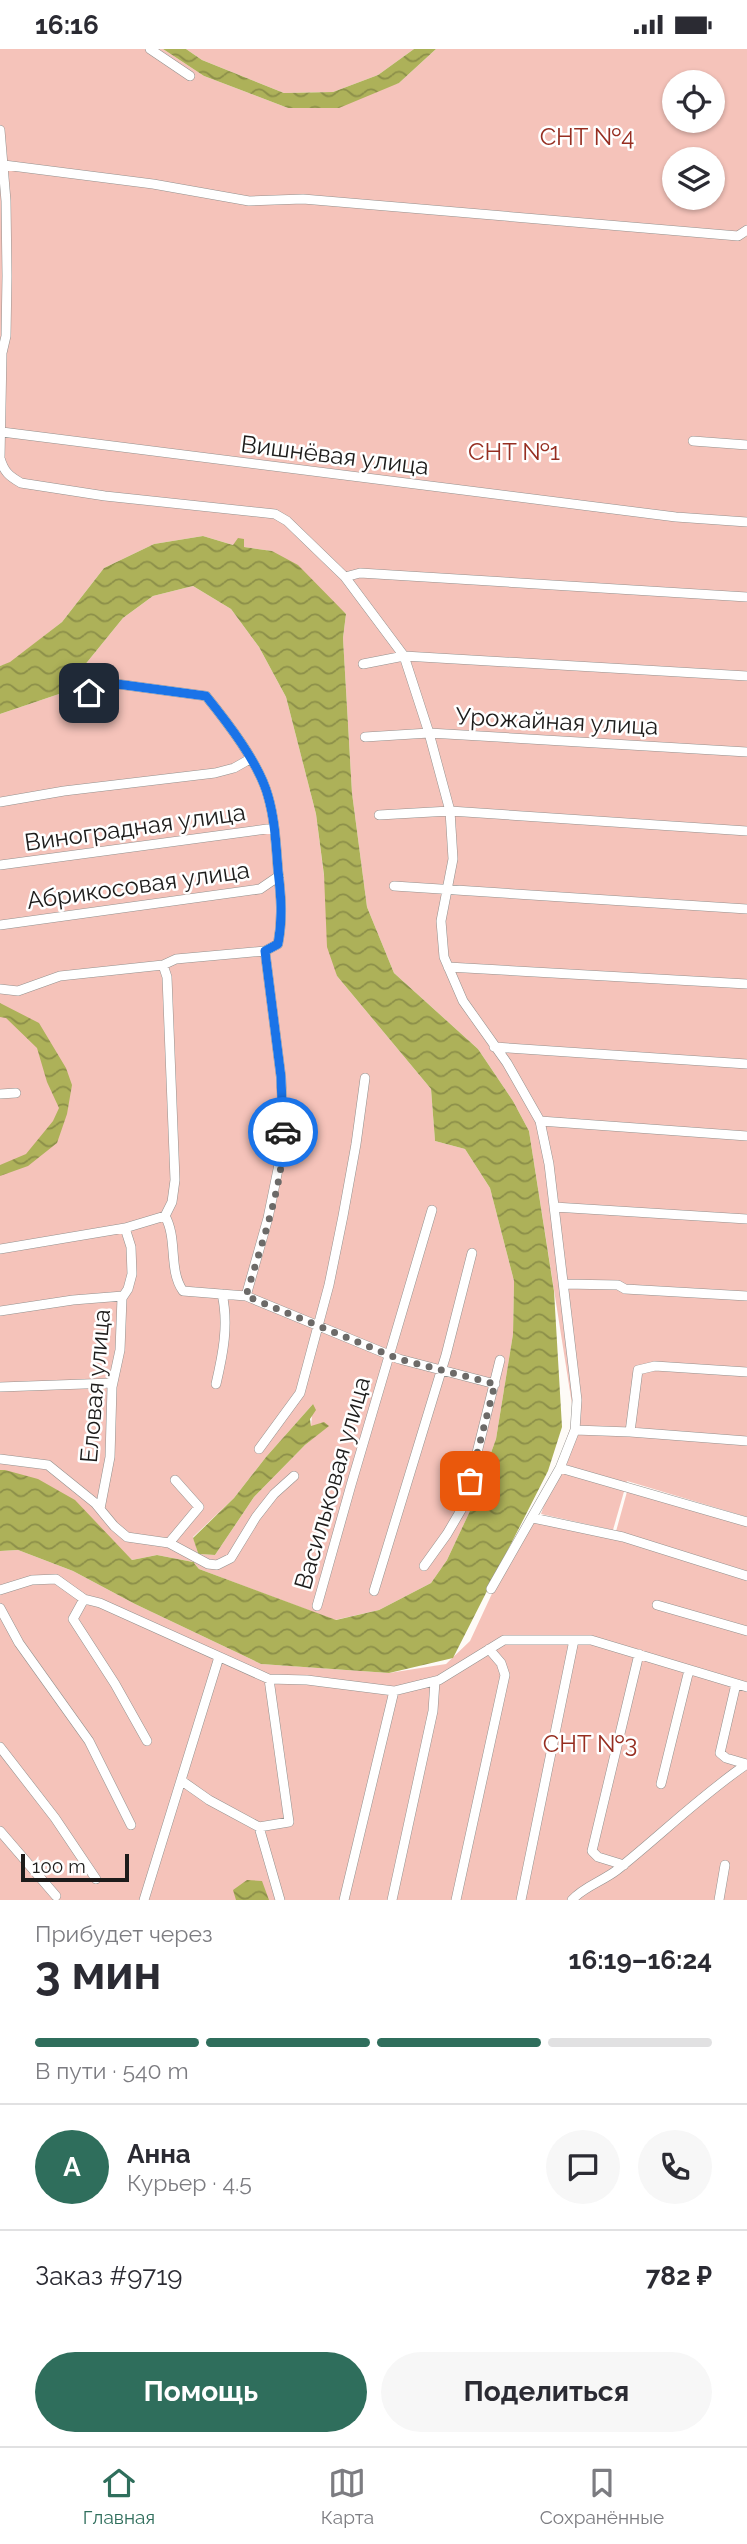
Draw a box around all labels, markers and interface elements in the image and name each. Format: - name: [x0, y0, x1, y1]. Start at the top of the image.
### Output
- text: 16:16: [35, 10, 99, 40]
- map controls: [662, 70, 725, 210]
- button: locate: [662, 70, 725, 133]
- park label: СНТ №4: [540, 122, 634, 151]
- button: layers: [662, 147, 725, 210]
- street label: Вишнёвая улица: [239, 429, 431, 481]
- park label: СНТ №1: [468, 437, 560, 466]
- pin: [59, 663, 119, 723]
- icon: home: [70, 674, 108, 712]
- street label: Урожайная улица: [455, 701, 659, 741]
- street label: Виноградная улица: [23, 797, 247, 857]
- street label: Абрикосовая улица: [25, 855, 251, 915]
- courier: [248, 1097, 318, 1167]
- icon: car: [264, 1113, 302, 1151]
- street label: Еловая улица: [74, 1308, 116, 1464]
- street label: Васильковая улица: [288, 1373, 376, 1593]
- pin: [440, 1451, 500, 1511]
- icon: bag: [451, 1462, 489, 1500]
- park label: СНТ №3: [543, 1729, 637, 1758]
- scale bar: [21, 1851, 130, 1883]
- text: 100 m: [32, 1855, 86, 1877]
- text: Прибудет через: [35, 1920, 213, 1947]
- text: 16:19–16:24: [569, 1945, 712, 1975]
- text: 3 мин: [35, 1946, 161, 2000]
- text: В пути · 540 m: [35, 2057, 189, 2084]
- button: chat: [546, 2130, 620, 2204]
- button: phone: [638, 2130, 712, 2204]
- text: Анна: [127, 2139, 191, 2169]
- text: А: [63, 2152, 81, 2182]
- text: Курьер · 4.5: [127, 2169, 252, 2196]
- text: Заказ #9719: [35, 2261, 183, 2291]
- text: 782 ₽: [646, 2261, 712, 2291]
- button: Помощь: [35, 2352, 367, 2432]
- button: Поделиться: [381, 2352, 712, 2432]
- tab: Главная: [83, 2464, 155, 2528]
- tab: Карта: [321, 2464, 374, 2528]
- tab: Сохранённые: [540, 2464, 664, 2528]

